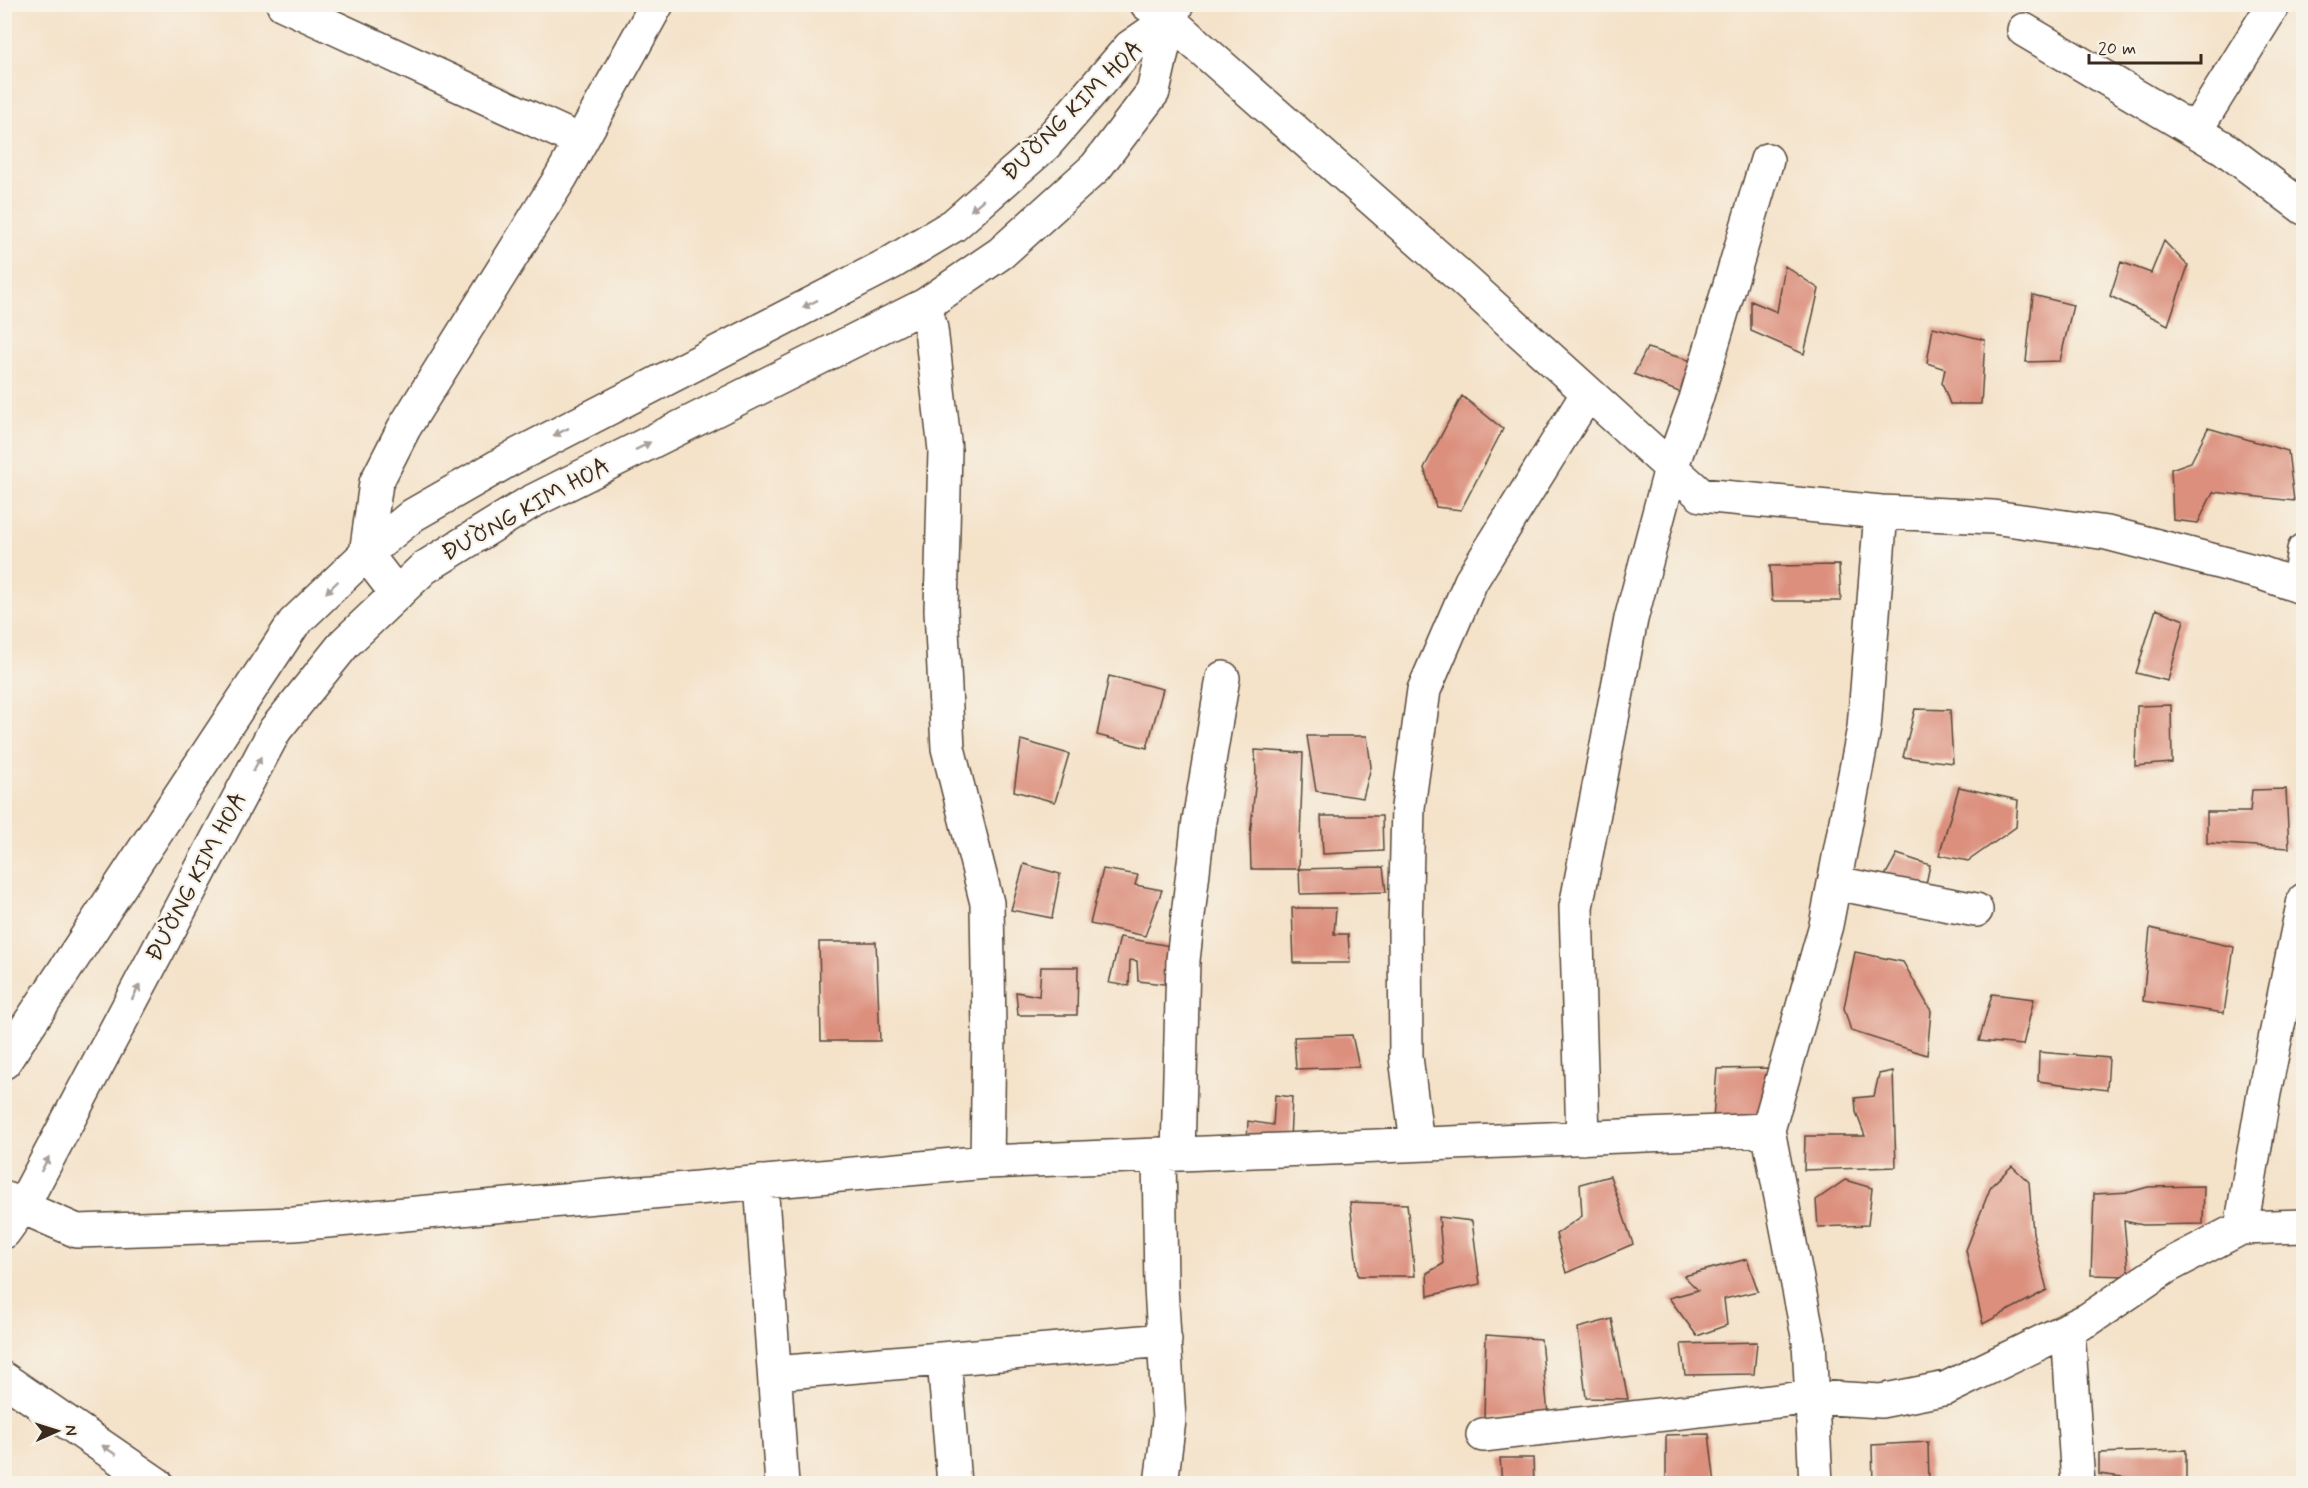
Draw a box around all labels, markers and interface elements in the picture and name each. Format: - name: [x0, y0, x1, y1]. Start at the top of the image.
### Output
- scale bar: [2089, 27, 2202, 65]
- street label: ĐƯỜNG KIM HOA: [996, 34, 1150, 188]
- text: 20 m: [2098, 37, 2136, 61]
- one-way arrow: [969, 198, 984, 212]
- one-way arrow: [801, 300, 818, 309]
- one-way arrow: [553, 427, 570, 437]
- one-way arrow: [635, 441, 652, 451]
- street label: ĐƯỜNG KIM HOA: [436, 451, 616, 569]
- one-way arrow: [324, 580, 339, 594]
- one-way arrow: [252, 755, 262, 773]
- street label: ĐƯỜNG KIM HOA: [139, 787, 255, 967]
- one-way arrow: [131, 983, 141, 1000]
- one-way arrow: [40, 1155, 50, 1172]
- north arrow: [27, 1401, 87, 1461]
- text: N: [60, 1424, 81, 1436]
- one-way arrow: [102, 1444, 118, 1456]

